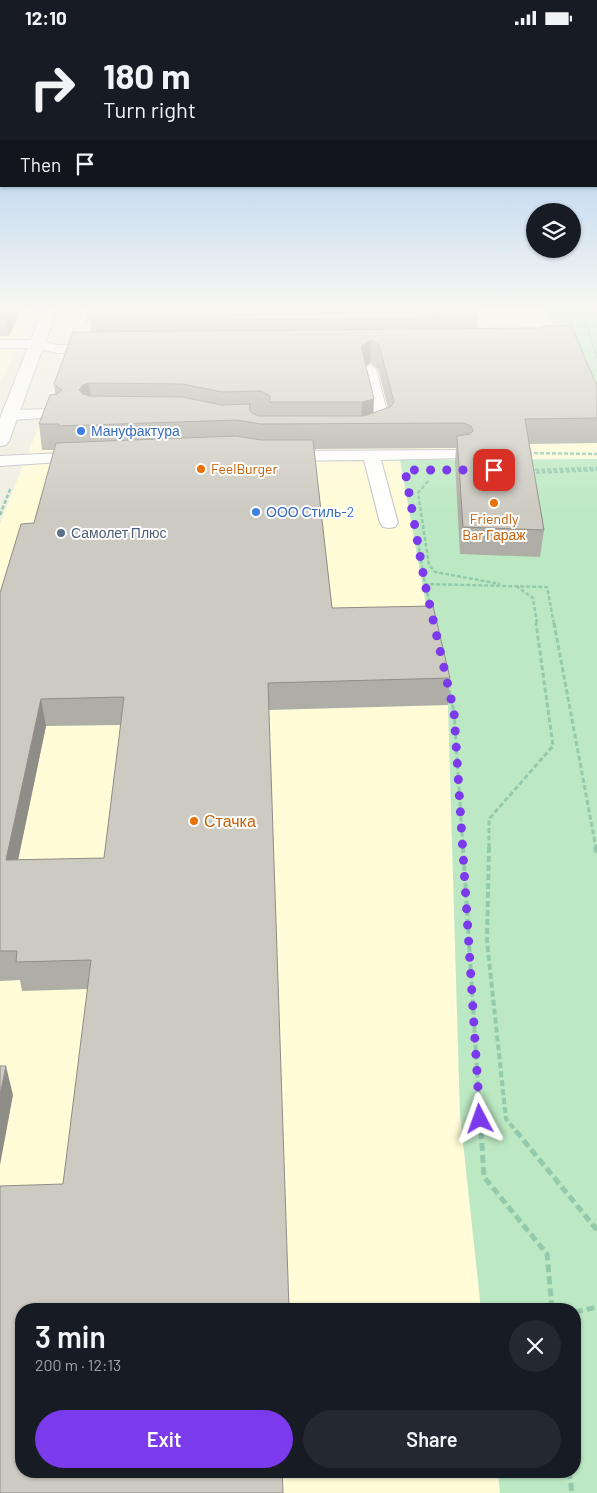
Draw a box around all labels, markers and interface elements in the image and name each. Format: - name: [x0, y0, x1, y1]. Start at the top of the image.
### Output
- text: 12:10: [25, 6, 67, 29]
- text: 180 m: [103, 54, 191, 96]
- icon: right: [20, 55, 85, 120]
- text: Turn right: [103, 96, 196, 122]
- icon: arrive: [71, 150, 99, 178]
- text: Then: [20, 153, 61, 176]
- map controls: [526, 203, 581, 258]
- button: layers: [526, 203, 581, 258]
- place label: Мануфактура: [91, 422, 180, 439]
- marker: Мануфактура: [75, 425, 87, 437]
- pin: [473, 449, 515, 491]
- icon: arrive: [480, 456, 508, 484]
- place label: FeelBurger: [211, 460, 278, 477]
- marker: FeelBurger: [195, 463, 207, 475]
- marker: Friendly Bar Гараж: [488, 497, 500, 509]
- place label: ООО Стиль-2: [266, 503, 354, 520]
- marker: ООО Стиль-2: [250, 506, 262, 518]
- place label: Friendly Bar Гараж: [462, 510, 526, 543]
- place label: Самолет Плюс: [71, 524, 167, 541]
- marker: Самолет Плюс: [55, 527, 67, 539]
- place label: Стачка: [204, 811, 256, 830]
- marker: Стачка: [188, 815, 200, 827]
- position arrow: [453, 1092, 505, 1144]
- text: 3 min: [35, 1318, 106, 1354]
- button: close: [509, 1320, 561, 1372]
- text: 200 m · 12:13: [35, 1355, 121, 1374]
- button: Exit: [35, 1410, 293, 1468]
- button: Share: [303, 1410, 561, 1468]

